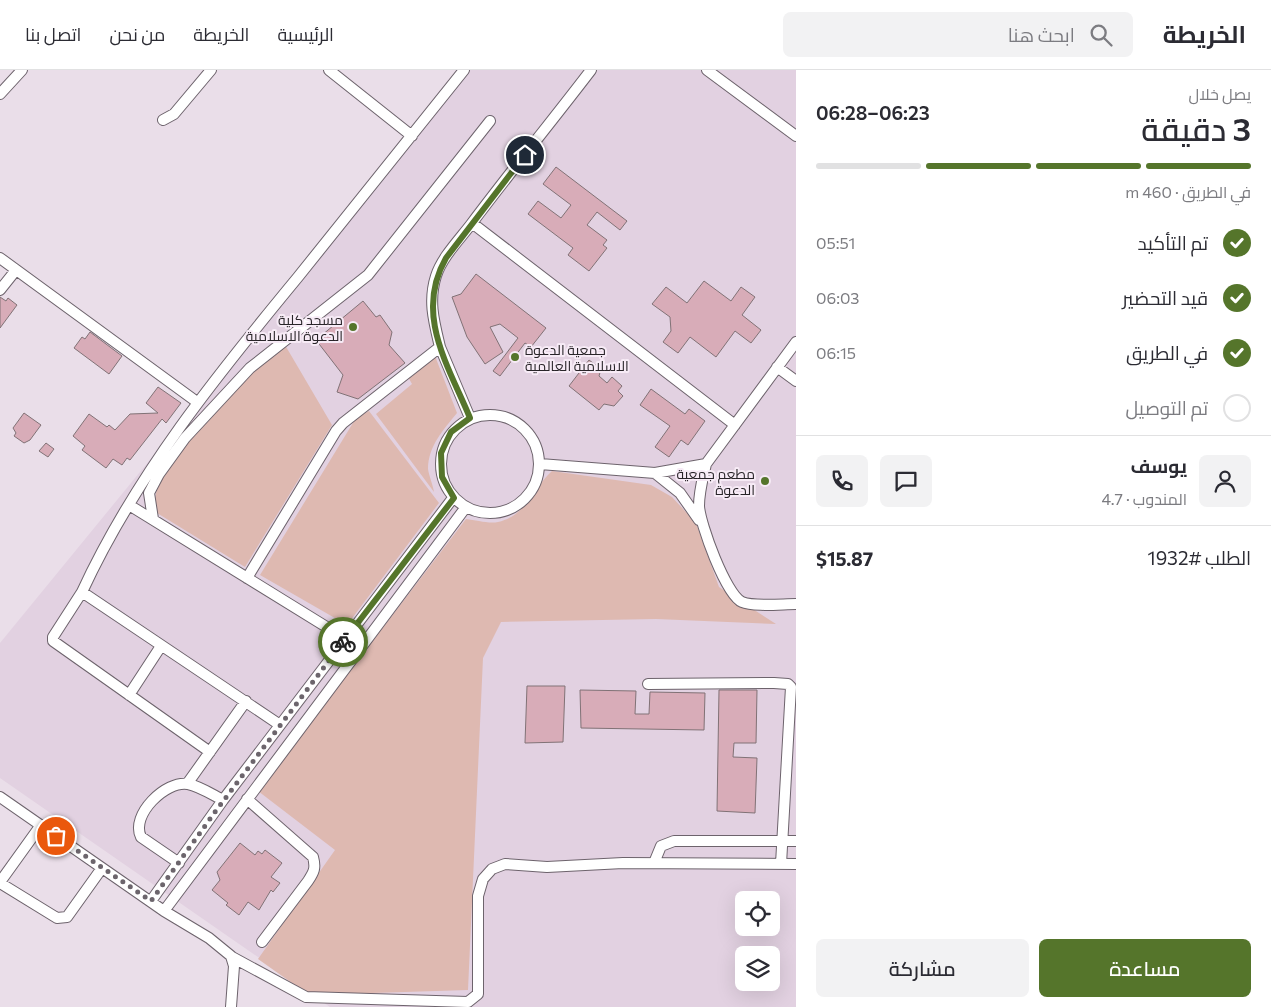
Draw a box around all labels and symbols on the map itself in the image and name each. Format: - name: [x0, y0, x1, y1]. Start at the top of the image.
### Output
- pin: [504, 134, 546, 176]
- place label: مسجد كلية الدعوة الاسلامية: [246, 311, 343, 344]
- marker: مسجد كلية الدعوة الاسلامية: [347, 321, 359, 333]
- place label: جمعية الدعوة الاسلامية العالمية: [525, 341, 629, 374]
- marker: جمعية الدعوة الاسلامية العالمية: [509, 351, 521, 363]
- place label: مطعم جمعية الدعوة: [676, 465, 755, 498]
- marker: مطعم جمعية الدعوة: [759, 475, 771, 487]
- courier: [318, 617, 368, 667]
- pin: [35, 815, 77, 857]

